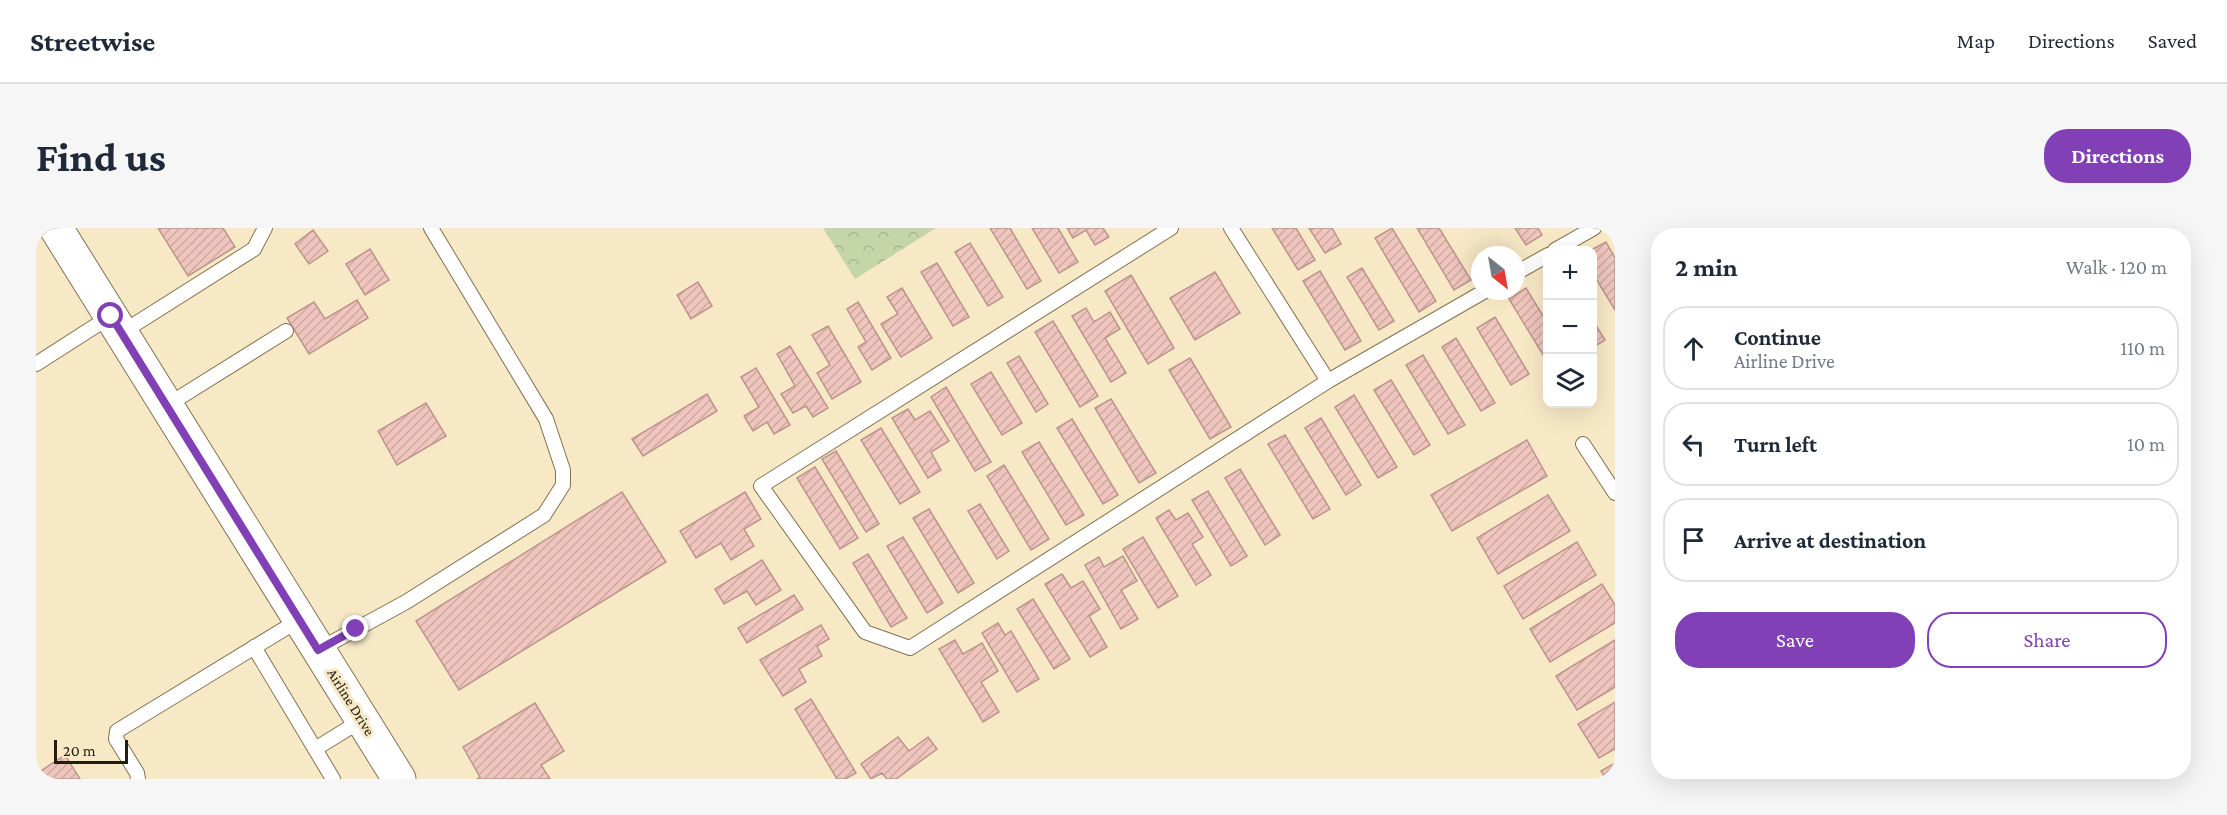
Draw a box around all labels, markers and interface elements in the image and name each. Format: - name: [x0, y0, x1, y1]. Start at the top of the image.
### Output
- text: Streetwise: [30, 26, 155, 57]
- text: Map: [1957, 29, 1995, 53]
- text: Directions: [2028, 29, 2115, 53]
- text: Saved: [2148, 29, 2197, 53]
- button: Directions: [2044, 129, 2191, 183]
- text: Find us: [36, 133, 166, 180]
- north arrow: [1471, 246, 1525, 300]
- map controls: [1543, 246, 1597, 408]
- button: +: [1543, 246, 1597, 300]
- text: 2 min: [1675, 253, 1738, 282]
- text: Walk · 120 m: [2066, 256, 2167, 278]
- button: −: [1543, 300, 1597, 354]
- route start: [97, 302, 123, 328]
- text: Continue: [1734, 325, 1821, 350]
- icon: ahead: [1677, 332, 1710, 365]
- text: 110 m: [2121, 337, 2165, 359]
- text: Airline Drive: [1734, 350, 1835, 372]
- button: layers: [1543, 354, 1597, 408]
- icon: left: [1677, 428, 1710, 461]
- text: Turn left: [1734, 432, 1817, 457]
- text: 10 m: [2127, 433, 2165, 455]
- icon: arrive: [1677, 524, 1710, 557]
- text: Arrive at destination: [1734, 528, 1926, 553]
- button: Save: [1675, 612, 1915, 668]
- button: Share: [1927, 612, 2167, 668]
- route end: [342, 615, 368, 641]
- street label: Airline Drive: [324, 666, 378, 739]
- scale bar: [54, 737, 128, 764]
- text: 20 m: [63, 742, 96, 759]

